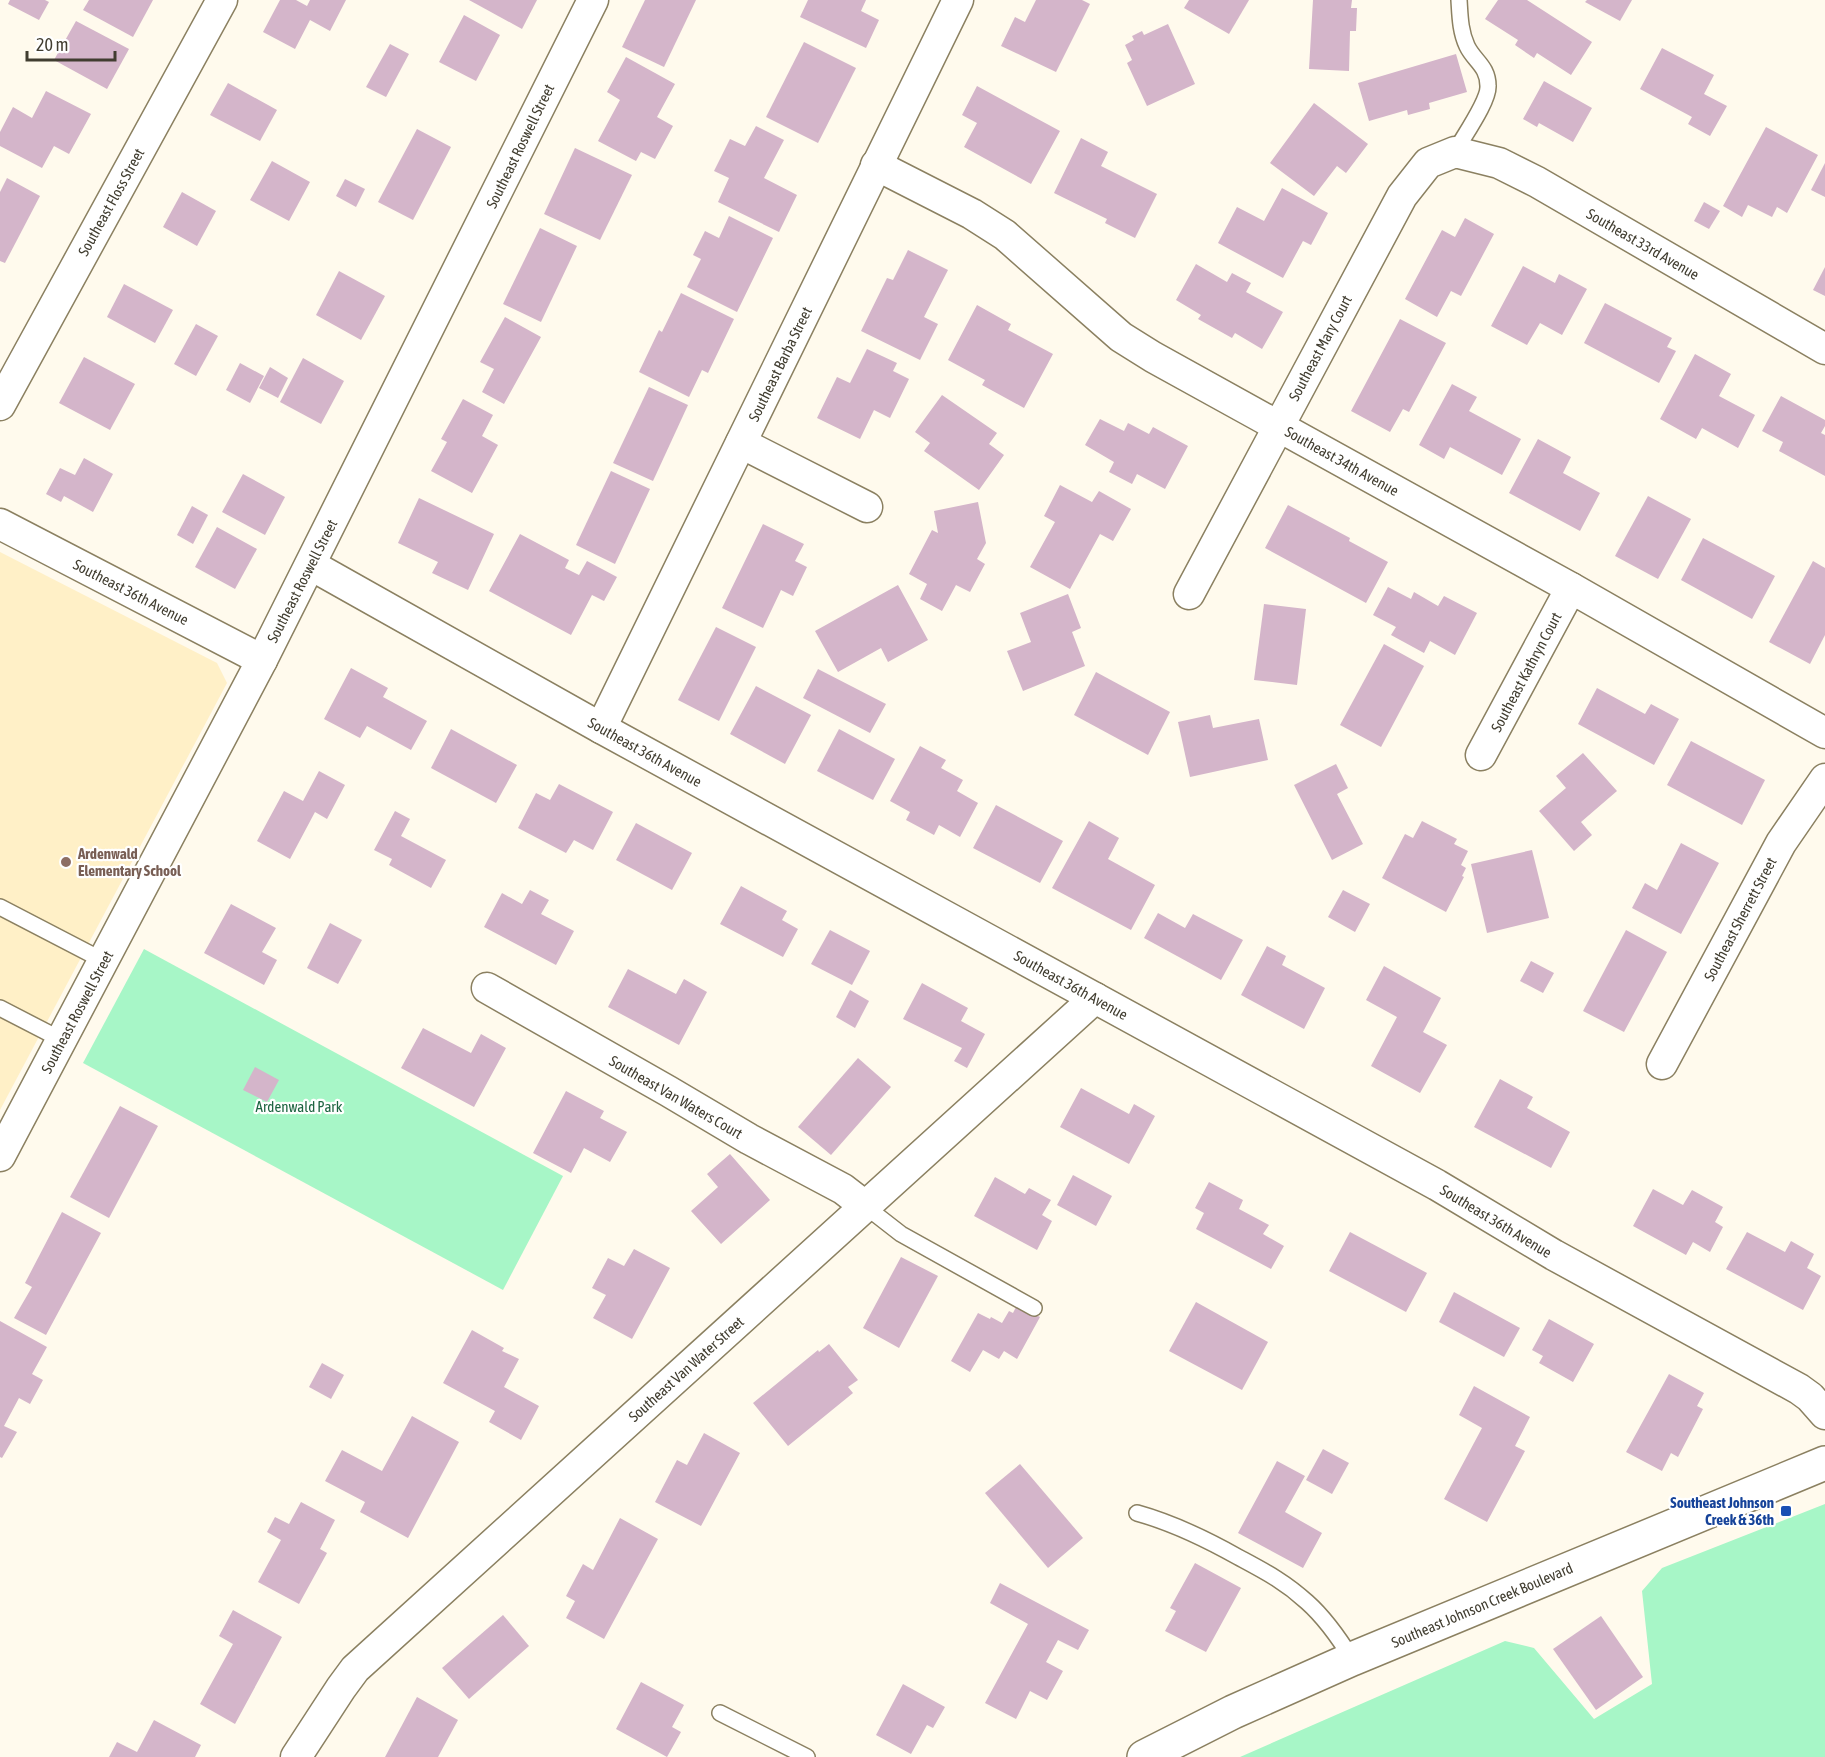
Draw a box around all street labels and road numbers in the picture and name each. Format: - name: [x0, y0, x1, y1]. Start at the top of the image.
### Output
- street label: Southeast Roswell Street: [483, 81, 557, 211]
- street label: Southeast Floss Street: [74, 145, 148, 259]
- street label: Southeast 33rd Avenue: [1584, 205, 1702, 283]
- street label: Southeast Mary Court: [1285, 292, 1355, 404]
- street label: Southeast Barba Street: [745, 304, 815, 424]
- street label: Southeast 34th Avenue: [1282, 423, 1402, 499]
- street label: Southeast Roswell Street: [264, 517, 340, 645]
- street label: Southeast 36th Avenue: [71, 556, 192, 628]
- street label: Southeast Kathryn Court: [1487, 609, 1565, 735]
- street label: Southeast 36th Avenue: [585, 714, 705, 790]
- street label: Southeast Sherrett Street: [1700, 854, 1780, 984]
- street label: Southeast 36th Avenue: [1011, 947, 1131, 1023]
- street label: Southeast Roswell Street: [38, 948, 116, 1076]
- street label: Southeast Van Waters Court: [607, 1052, 745, 1142]
- street label: Southeast 36th Avenue: [1437, 1181, 1555, 1261]
- street label: Southeast Van Water Street: [625, 1313, 747, 1425]
- street label: Southeast Johnson Creek Boulevard: [1389, 1559, 1575, 1651]

